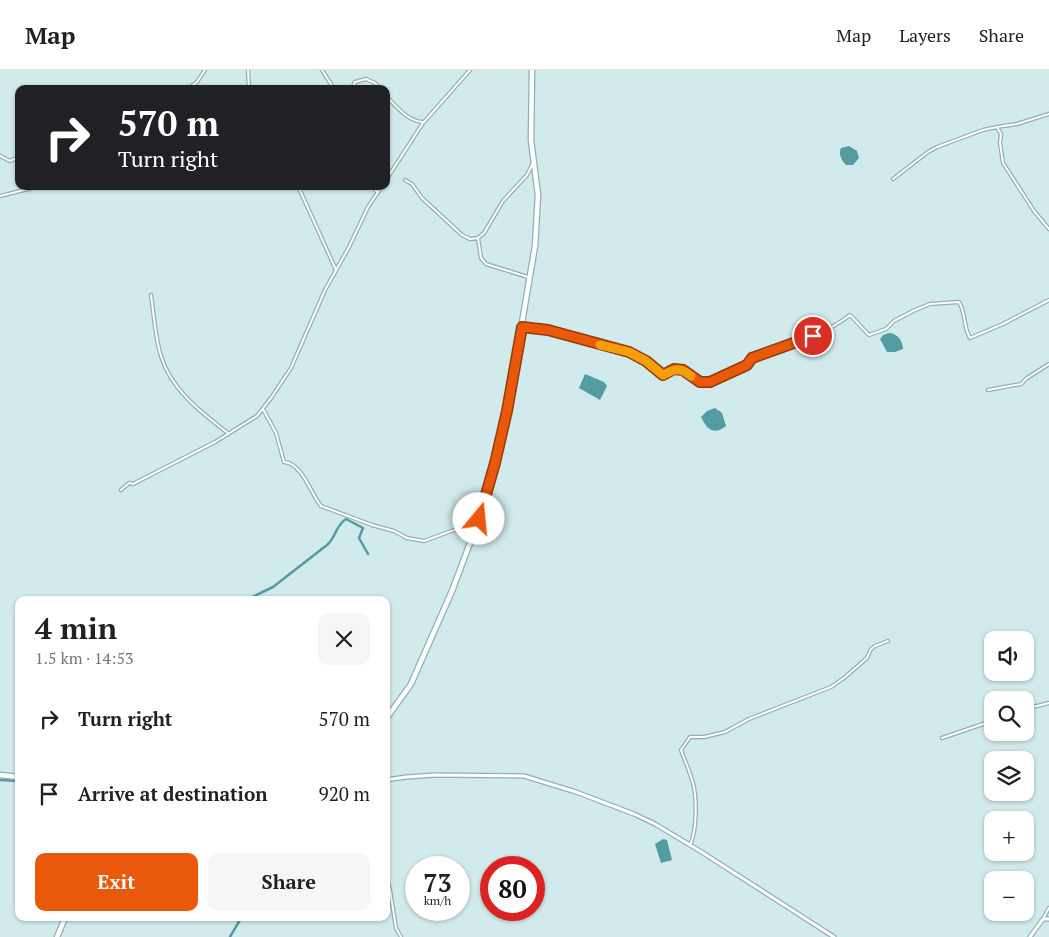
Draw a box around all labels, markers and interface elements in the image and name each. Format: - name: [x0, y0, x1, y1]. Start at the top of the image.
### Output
- text: Map: [25, 19, 75, 51]
- text: Map: [836, 23, 871, 47]
- text: Layers: [899, 23, 951, 47]
- text: Share: [979, 23, 1024, 47]
- text: 570 m: [118, 100, 219, 146]
- icon: right: [35, 105, 100, 170]
- text: Turn right: [118, 144, 218, 173]
- pin: [792, 315, 834, 357]
- icon: arrive: [799, 322, 827, 350]
- position arrow: [452, 492, 504, 544]
- text: 4 min: [35, 608, 117, 648]
- button: close: [318, 613, 370, 665]
- map controls: [984, 631, 1034, 921]
- button: sound: [984, 631, 1034, 681]
- text: 1.5 km · 14:53: [35, 647, 133, 669]
- button: search: [984, 691, 1034, 741]
- icon: right: [35, 705, 63, 733]
- text: Turn right: [78, 706, 172, 731]
- text: 570 m: [319, 706, 370, 731]
- button: layers: [984, 751, 1034, 801]
- icon: arrive: [35, 780, 63, 808]
- text: Arrive at destination: [78, 781, 267, 806]
- text: 920 m: [319, 781, 370, 806]
- button: +: [984, 811, 1034, 861]
- button: Exit: [35, 853, 198, 911]
- button: Share: [208, 853, 370, 911]
- speed limit sign: 80: [480, 856, 545, 921]
- text: 73: [423, 866, 452, 899]
- button: −: [984, 871, 1034, 921]
- text: km/h: [424, 893, 451, 908]

